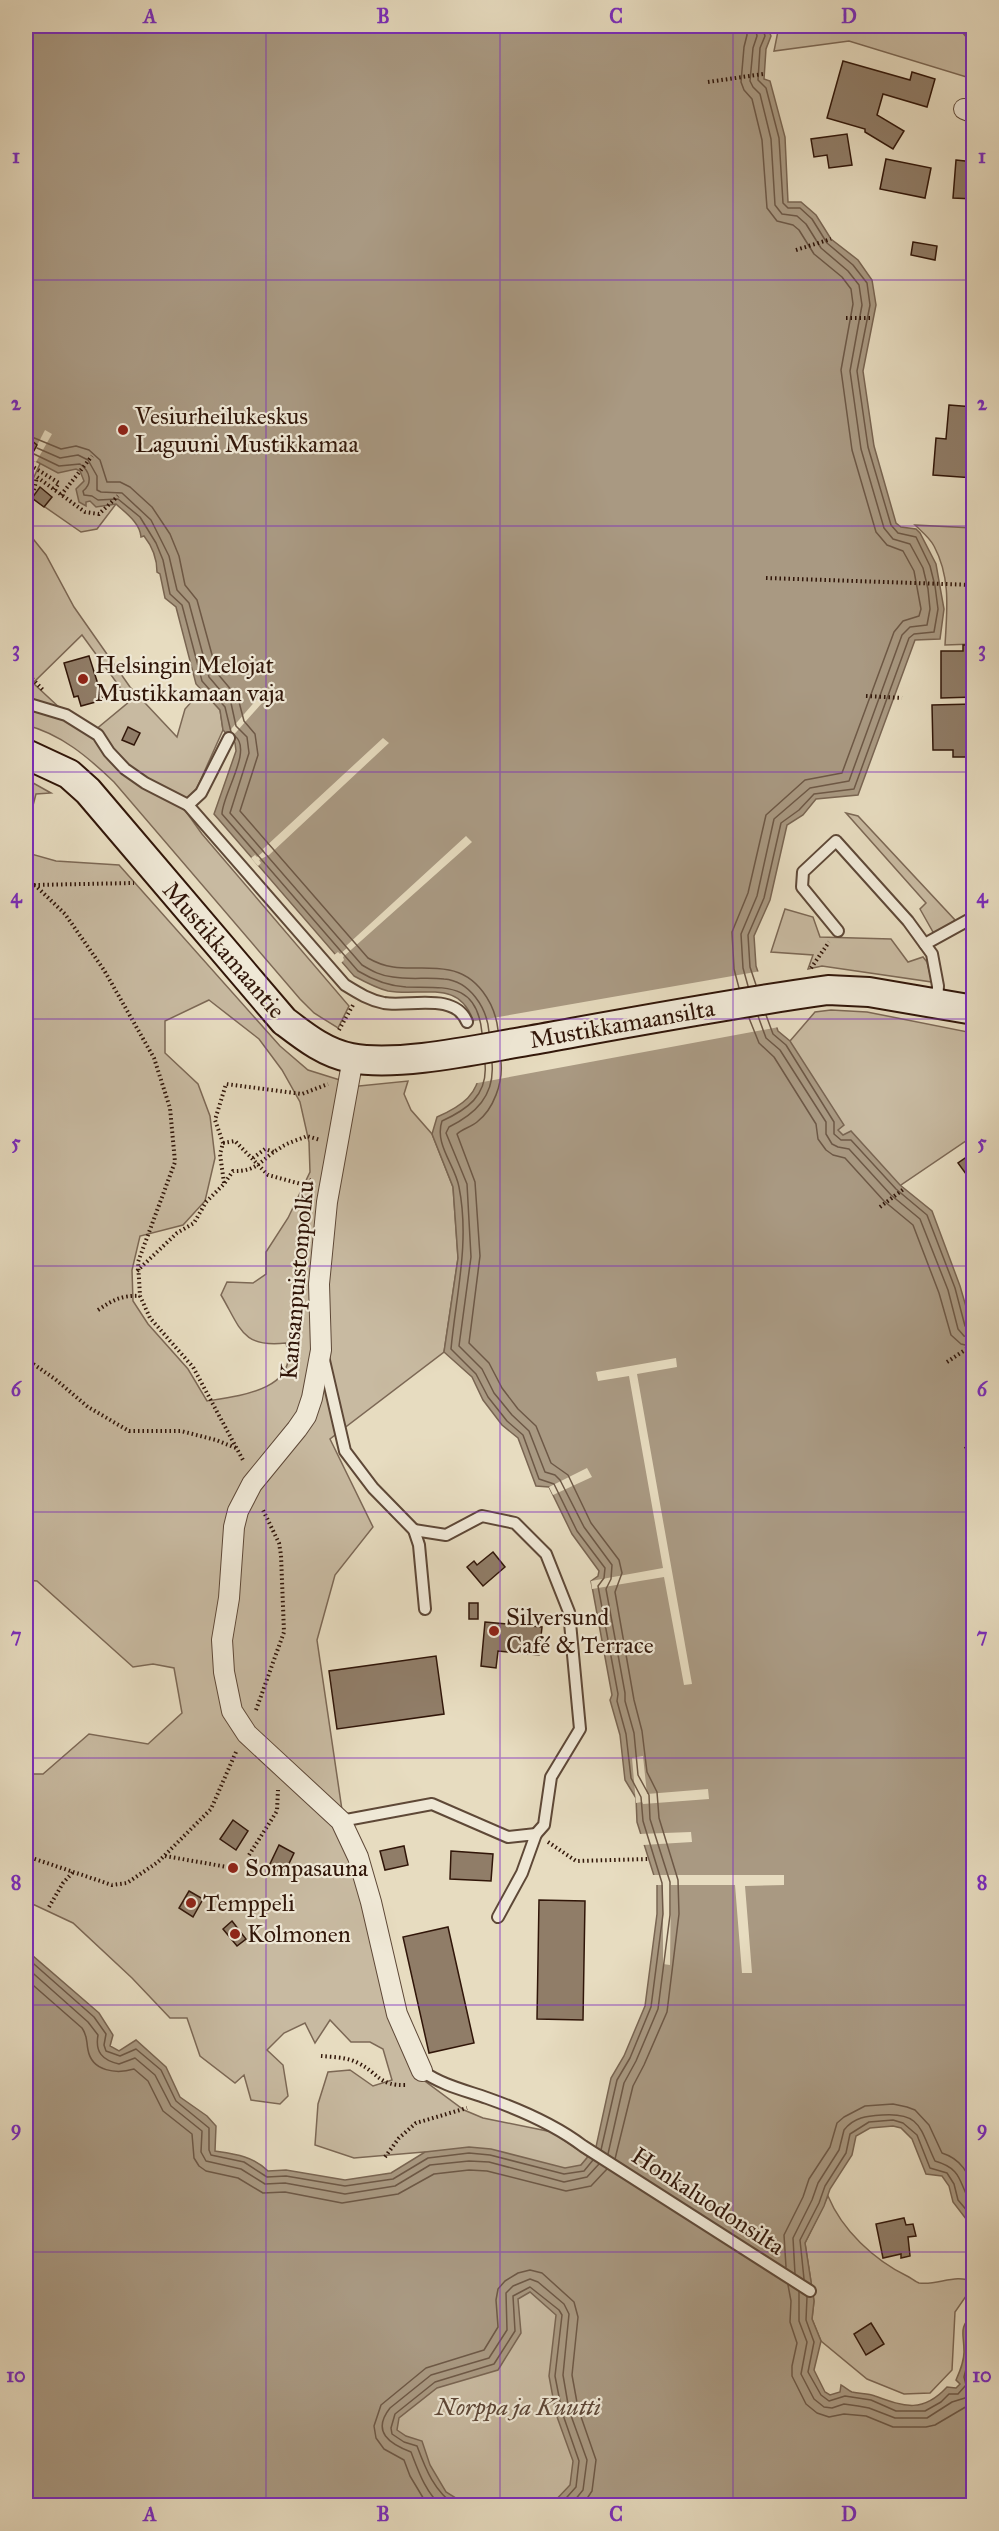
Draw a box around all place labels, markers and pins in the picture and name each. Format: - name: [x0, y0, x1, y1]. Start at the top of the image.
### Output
- place label: Vesiurheilukeskus Laguuni Mustikkamaa: [134, 401, 360, 459]
- marker: Vesiurheilukeskus Laguuni Mustikkamaa: [116, 423, 130, 437]
- place label: Helsingin Melojat Mustikkamaan vaja: [95, 650, 286, 708]
- marker: Helsingin Melojat Mustikkamaan vaja: [76, 672, 90, 686]
- place label: Silversund Café & Terrace: [506, 1602, 654, 1660]
- marker: Silversund Café & Terrace: [487, 1624, 501, 1638]
- place label: Sompasauna: [245, 1853, 369, 1883]
- marker: Sompasauna: [226, 1861, 240, 1875]
- place label: Temppeli: [203, 1888, 295, 1918]
- marker: Temppeli: [184, 1896, 198, 1910]
- place label: Kolmonen: [247, 1919, 351, 1949]
- marker: Kolmonen: [228, 1927, 242, 1941]

